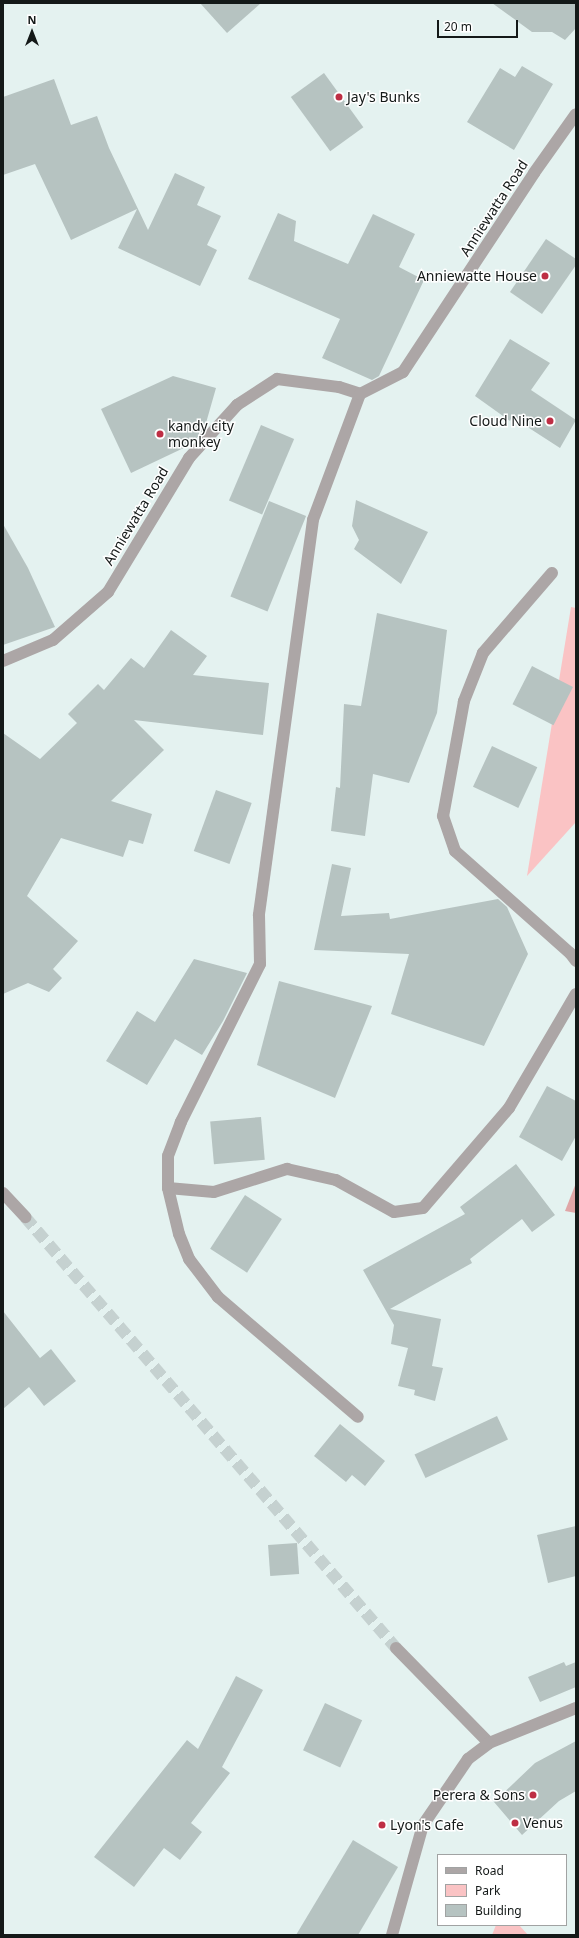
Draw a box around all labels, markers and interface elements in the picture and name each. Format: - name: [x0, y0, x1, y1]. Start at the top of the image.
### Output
- north arrow: [12, 12, 52, 52]
- text: N: [28, 12, 36, 27]
- scale bar: [439, 12, 520, 38]
- text: 20 m: [444, 18, 472, 35]
- place label: Jay's Bunks: [347, 89, 420, 105]
- marker: Jay's Bunks: [334, 92, 344, 102]
- street label: Anniewatta Road: [457, 157, 531, 259]
- place label: Anniewatte House: [417, 268, 537, 284]
- marker: Anniewatte House: [540, 271, 550, 281]
- place label: Cloud Nine: [469, 413, 542, 429]
- marker: Cloud Nine: [545, 416, 555, 426]
- place label: kandy city monkey: [168, 418, 234, 450]
- marker: kandy city monkey: [155, 429, 165, 439]
- street label: Anniewatta Road: [100, 464, 172, 568]
- place label: Perera & Sons: [433, 1787, 525, 1803]
- marker: Perera & Sons: [528, 1790, 538, 1800]
- place label: Venus: [523, 1815, 563, 1831]
- place label: Lyon's Cafe: [390, 1817, 464, 1833]
- marker: Venus: [510, 1818, 520, 1828]
- marker: Lyon's Cafe: [377, 1820, 387, 1830]
- legend: [437, 1854, 567, 1926]
- text: Road: [475, 1862, 504, 1879]
- text: Park: [475, 1882, 500, 1899]
- text: Building: [475, 1902, 522, 1919]

